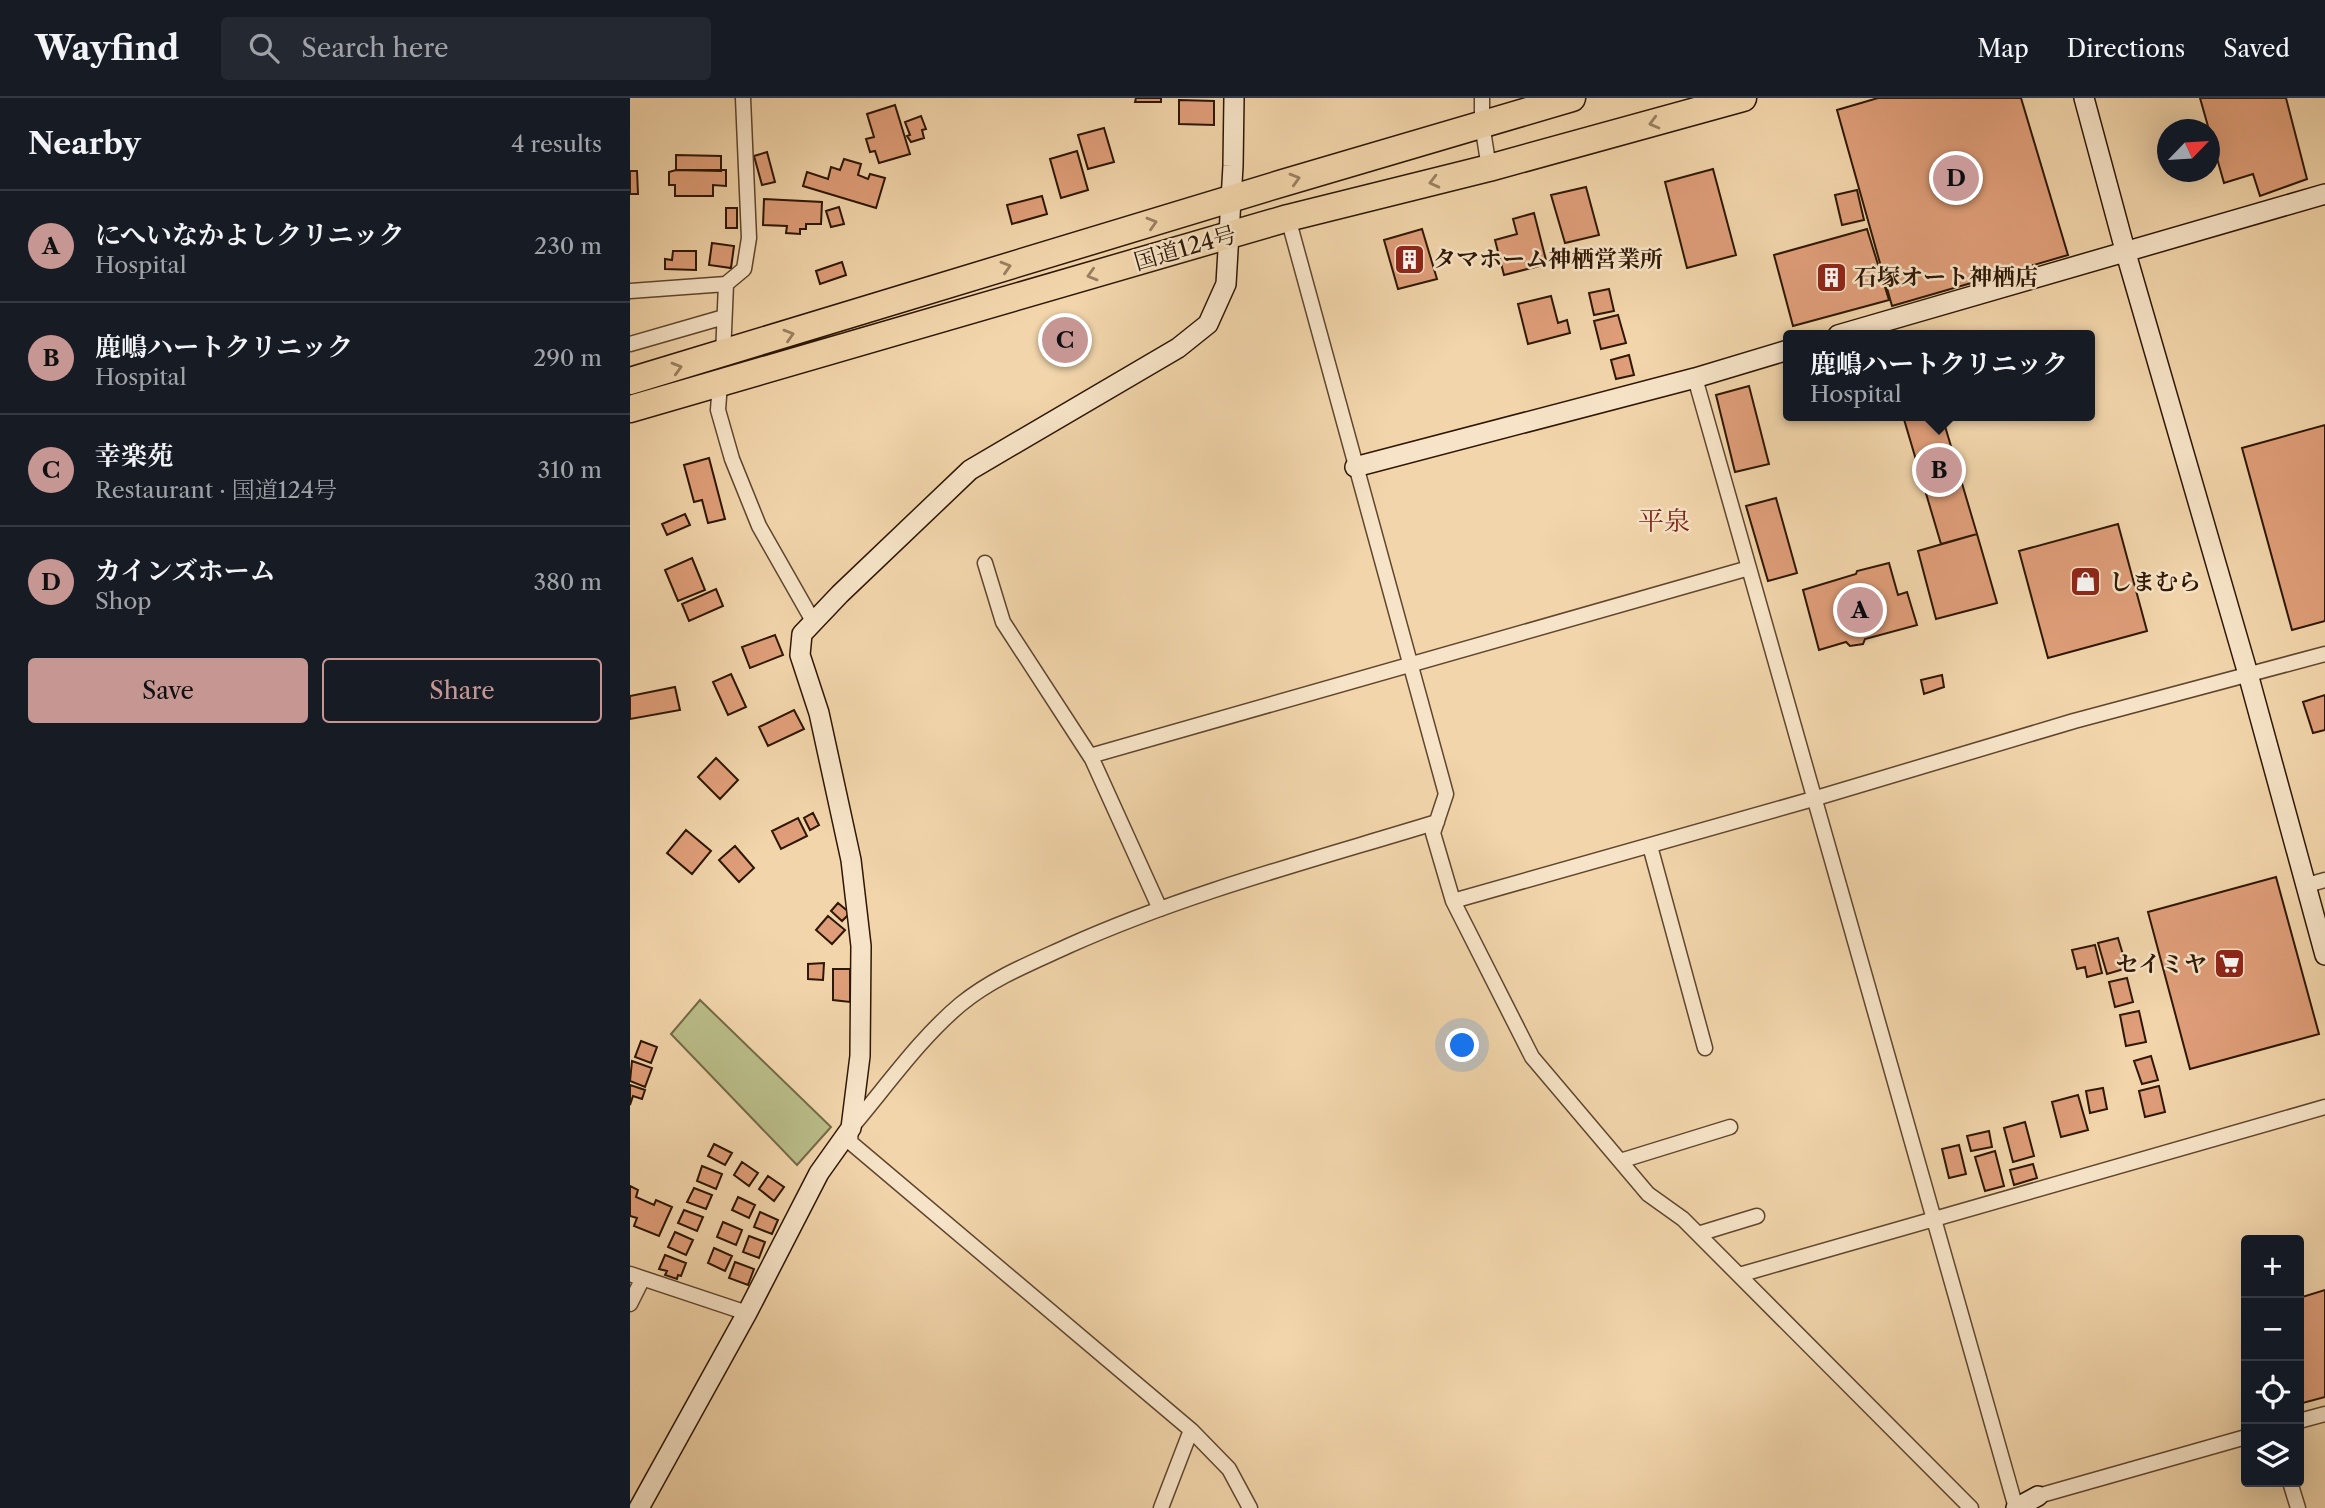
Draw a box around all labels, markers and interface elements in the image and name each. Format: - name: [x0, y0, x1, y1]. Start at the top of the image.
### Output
- search box: [221, 17, 711, 80]
- text: Wayfind: [35, 28, 179, 69]
- icon: search: [245, 29, 283, 67]
- text: Search here: [301, 32, 449, 64]
- text: Map: [1977, 34, 2029, 63]
- text: Directions: [2067, 34, 2185, 63]
- text: Saved: [2223, 34, 2290, 63]
- one-way arrow: [1648, 114, 1660, 129]
- north arrow: [2157, 119, 2220, 182]
- text: Nearby: [28, 125, 141, 162]
- text: 4 results: [511, 130, 602, 158]
- pin: D: [1933, 152, 1979, 204]
- one-way arrow: [1288, 173, 1300, 188]
- one-way arrow: [1428, 174, 1440, 188]
- one-way arrow: [1146, 216, 1158, 231]
- text: にへいなかよしクリニック: [95, 219, 404, 251]
- street label: 国道124号: [1131, 220, 1239, 276]
- text: A: [42, 232, 60, 260]
- text: 230 m: [534, 232, 602, 260]
- building icon: タマホーム神栖営業所: [1393, 242, 1427, 276]
- place label: タマホーム神栖営業所: [1433, 245, 1663, 273]
- text: Hospital: [95, 251, 187, 279]
- building icon: 石塚オート神栖店: [1814, 260, 1848, 294]
- one-way arrow: [1000, 261, 1012, 276]
- place label: 石塚オート神栖店: [1854, 263, 2038, 291]
- one-way arrow: [1086, 267, 1098, 281]
- pin: C: [1042, 314, 1088, 366]
- one-way arrow: [782, 328, 794, 343]
- popup: [1783, 330, 2095, 421]
- text: 鹿嶋ハートクリニック: [95, 331, 353, 363]
- text: B: [42, 344, 60, 372]
- text: 290 m: [533, 344, 602, 372]
- text: 鹿嶋ハートクリニック: [1810, 348, 2068, 380]
- one-way arrow: [670, 362, 682, 376]
- text: Hospital: [95, 363, 187, 391]
- text: Hospital: [1810, 380, 1902, 408]
- text: 幸楽苑: [95, 440, 173, 472]
- pin: B: [1916, 444, 1962, 496]
- text: C: [42, 456, 60, 484]
- text: 310 m: [538, 456, 602, 484]
- text: Restaurant · 国道124号: [95, 476, 337, 504]
- district label: 平泉: [1638, 505, 1690, 537]
- text: カインズホーム: [95, 555, 275, 587]
- shop icon: しまむら: [2069, 565, 2103, 599]
- text: D: [41, 568, 61, 596]
- text: 380 m: [534, 568, 602, 596]
- place label: しまむら: [2109, 568, 2201, 596]
- pin: A: [1837, 584, 1883, 636]
- text: Shop: [95, 587, 151, 615]
- button: Save: [28, 658, 308, 723]
- button: Share: [322, 658, 602, 723]
- supermarket icon: セイミヤ: [2213, 947, 2247, 981]
- place label: セイミヤ: [2116, 950, 2207, 978]
- your location: [1445, 1028, 1479, 1062]
- map controls: [2241, 1235, 2304, 1487]
- button: +: [2241, 1235, 2304, 1298]
- button: −: [2241, 1298, 2304, 1361]
- button: locate: [2241, 1361, 2304, 1424]
- button: layers: [2241, 1424, 2304, 1487]

